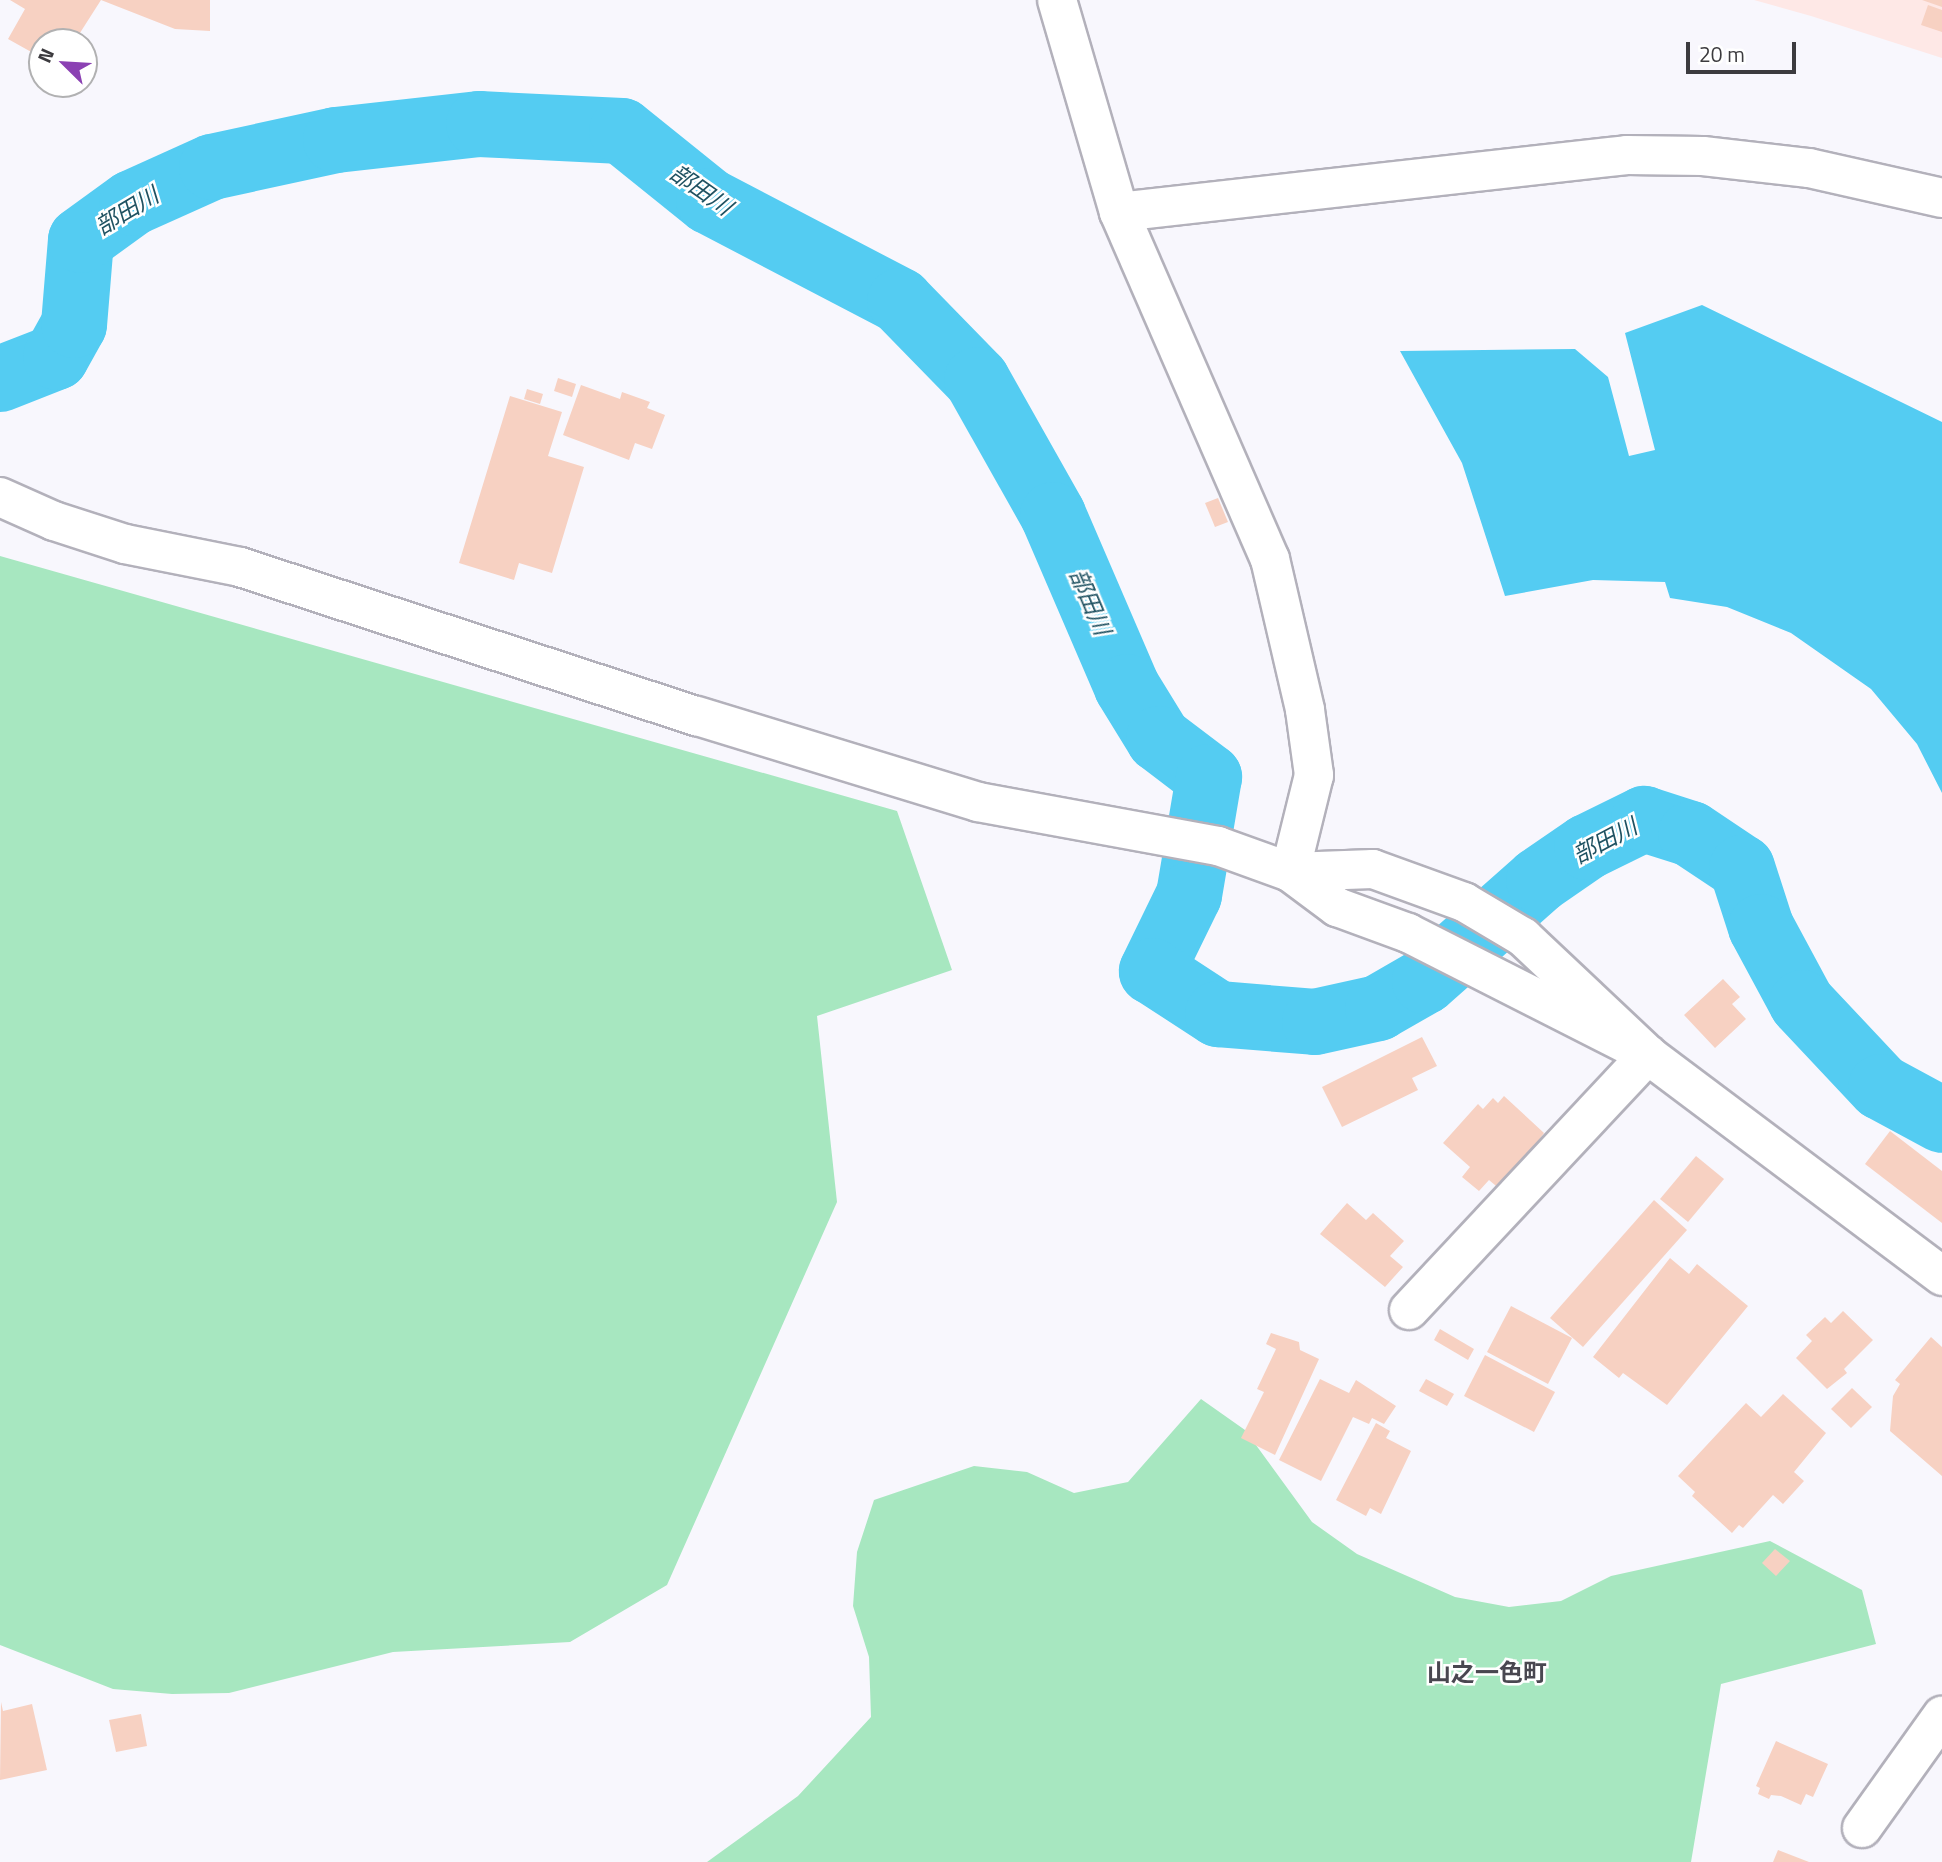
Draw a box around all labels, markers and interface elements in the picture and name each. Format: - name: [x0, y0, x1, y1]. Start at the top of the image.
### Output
- north arrow: [28, 28, 98, 98]
- scale bar: [1690, 28, 1800, 72]
- text: 20 m: [1699, 38, 1745, 70]
- text: N: [29, 43, 61, 67]
- water label: 部田川: [665, 159, 737, 221]
- water label: 部田川: [90, 181, 164, 241]
- water label: 部田川: [1064, 565, 1116, 639]
- water label: 部田川: [1568, 813, 1642, 869]
- district label: 山之一色町: [1427, 1659, 1547, 1687]

